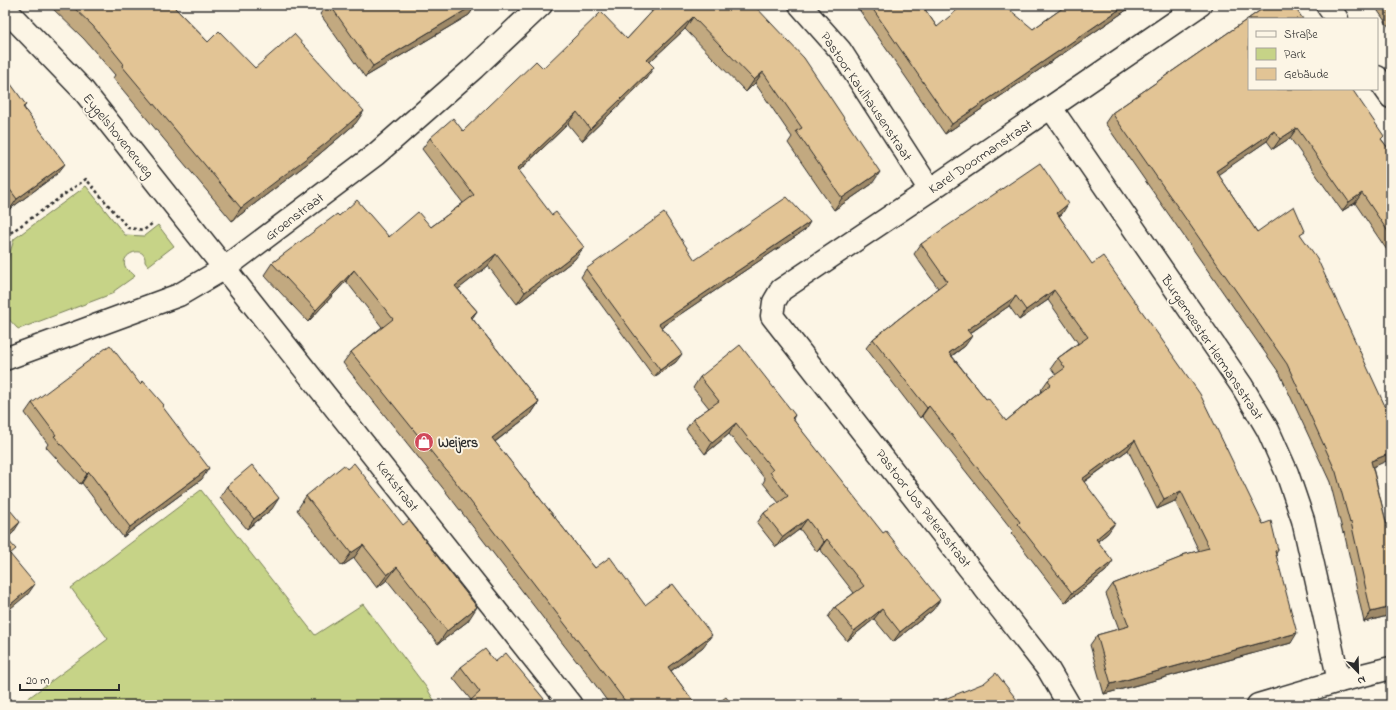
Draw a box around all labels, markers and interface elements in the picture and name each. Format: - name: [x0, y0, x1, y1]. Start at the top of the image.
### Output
- legend: [1248, 18, 1378, 90]
- text: Straße: [1284, 26, 1318, 44]
- street label: Pastoor Kaulhausenstraat: [814, 28, 917, 166]
- text: Park: [1284, 46, 1306, 64]
- text: Gebäude: [1284, 66, 1329, 84]
- street label: Eygelshovenerweg: [76, 89, 159, 183]
- street label: Karel Doormanstraat: [925, 114, 1037, 200]
- street label: Groenstraat: [261, 188, 329, 247]
- street label: Burgemeester Hermansstraat: [1154, 270, 1268, 425]
- shop icon: Weijers: [413, 431, 435, 453]
- place label: Weijers: [438, 433, 478, 454]
- street label: Pastoor Jos Petersstraat: [870, 445, 976, 573]
- street label: Kerkstraat: [370, 457, 424, 517]
- north arrow: [1338, 652, 1378, 692]
- scale bar: [20, 666, 119, 692]
- text: N: [1355, 671, 1368, 689]
- text: 20 m: [26, 672, 49, 690]

